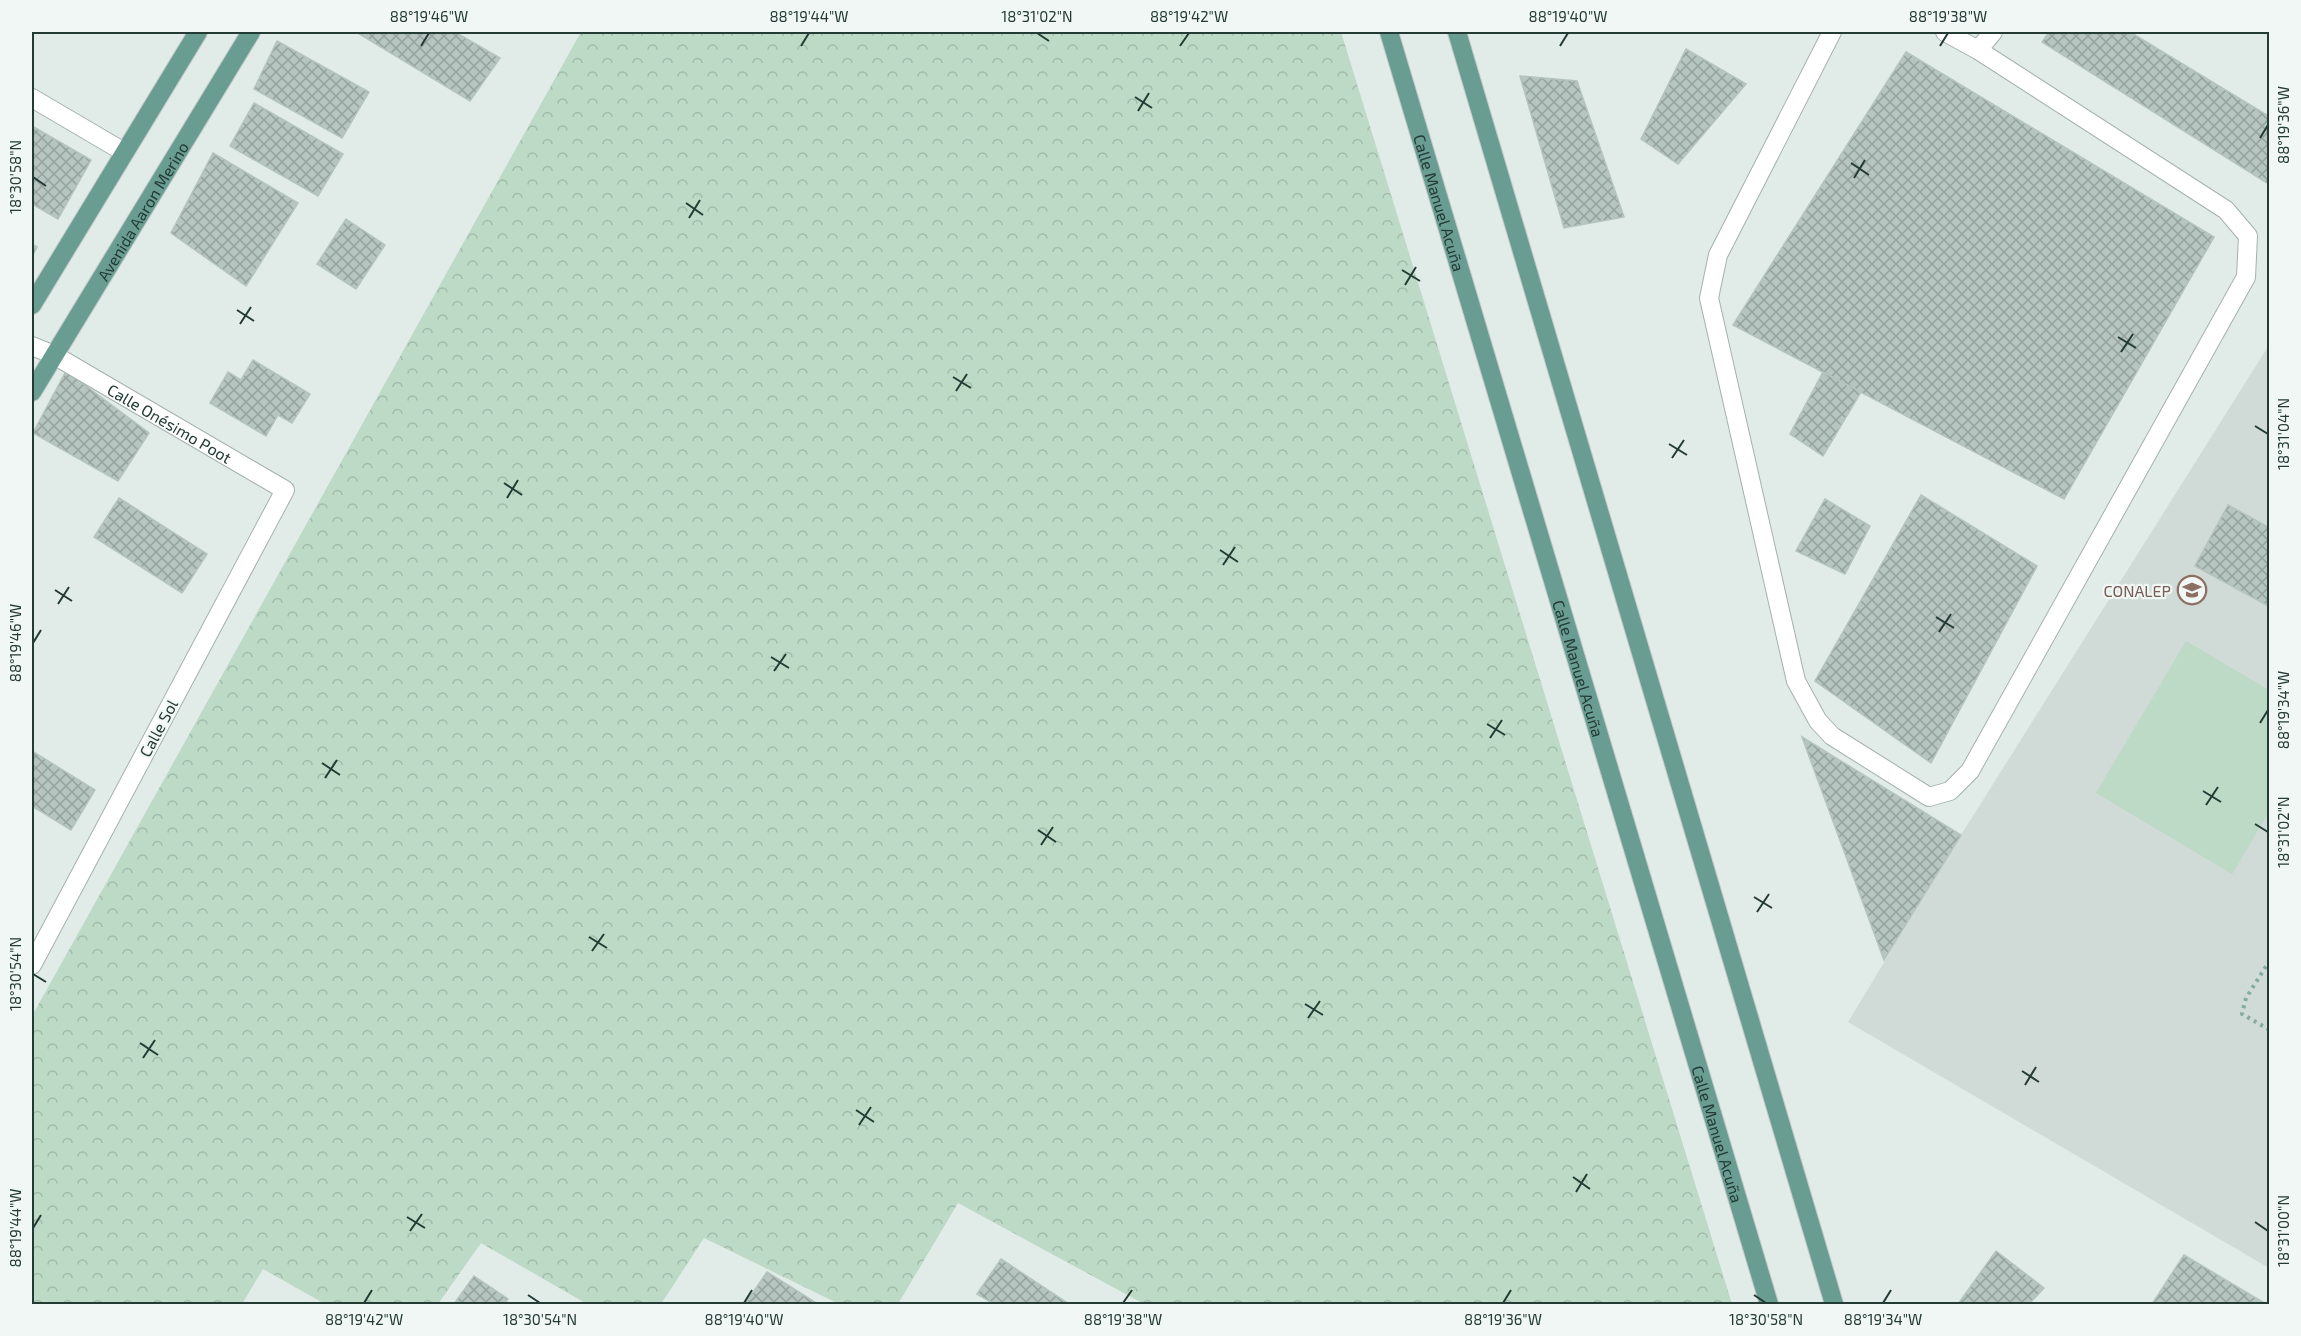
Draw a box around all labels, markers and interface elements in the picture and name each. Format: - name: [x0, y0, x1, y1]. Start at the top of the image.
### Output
- text: 88°19'46"W: [390, 7, 468, 25]
- text: 88°19'44"W: [770, 7, 848, 25]
- text: 18°31'02"N: [1001, 7, 1073, 25]
- text: 88°19'42"W: [1150, 7, 1228, 25]
- text: 88°19'40"W: [1529, 7, 1607, 25]
- text: 88°19'38"W: [1909, 7, 1987, 25]
- text: 88°19'36"W: [2274, 86, 2292, 164]
- street label: Calle Manuel Acuña: [1411, 132, 1469, 273]
- street label: Avenida Aaron Merino: [93, 138, 192, 284]
- text: 18°30'58"N: [6, 140, 24, 214]
- street label: Calle Onésimo Poot: [104, 379, 235, 466]
- text: 18°31'04"N: [2274, 398, 2292, 470]
- school or university icon: CONALEP: [2176, 574, 2208, 606]
- place label: CONALEP: [2104, 581, 2171, 600]
- street label: Calle Manuel Acuña: [1550, 597, 1608, 739]
- text: 88°19'46"W: [6, 604, 24, 682]
- text: 88°19'34"W: [2274, 671, 2292, 749]
- street label: Calle Sol: [135, 696, 181, 760]
- text: 18°31'02"N: [2274, 796, 2292, 868]
- text: 18°30'54"N: [6, 937, 24, 1011]
- street label: Calle Manuel Acuña: [1689, 1063, 1748, 1205]
- text: 88°19'44"W: [6, 1189, 24, 1267]
- text: 18°31'00"N: [2274, 1195, 2292, 1267]
- text: 88°19'42"W: [325, 1310, 403, 1328]
- text: 18°30'54"N: [503, 1310, 577, 1328]
- text: 88°19'40"W: [705, 1310, 783, 1328]
- text: 88°19'38"W: [1084, 1310, 1162, 1328]
- text: 88°19'36"W: [1464, 1310, 1542, 1328]
- text: 18°30'58"N: [1729, 1310, 1803, 1328]
- text: 88°19'34"W: [1844, 1310, 1922, 1328]

